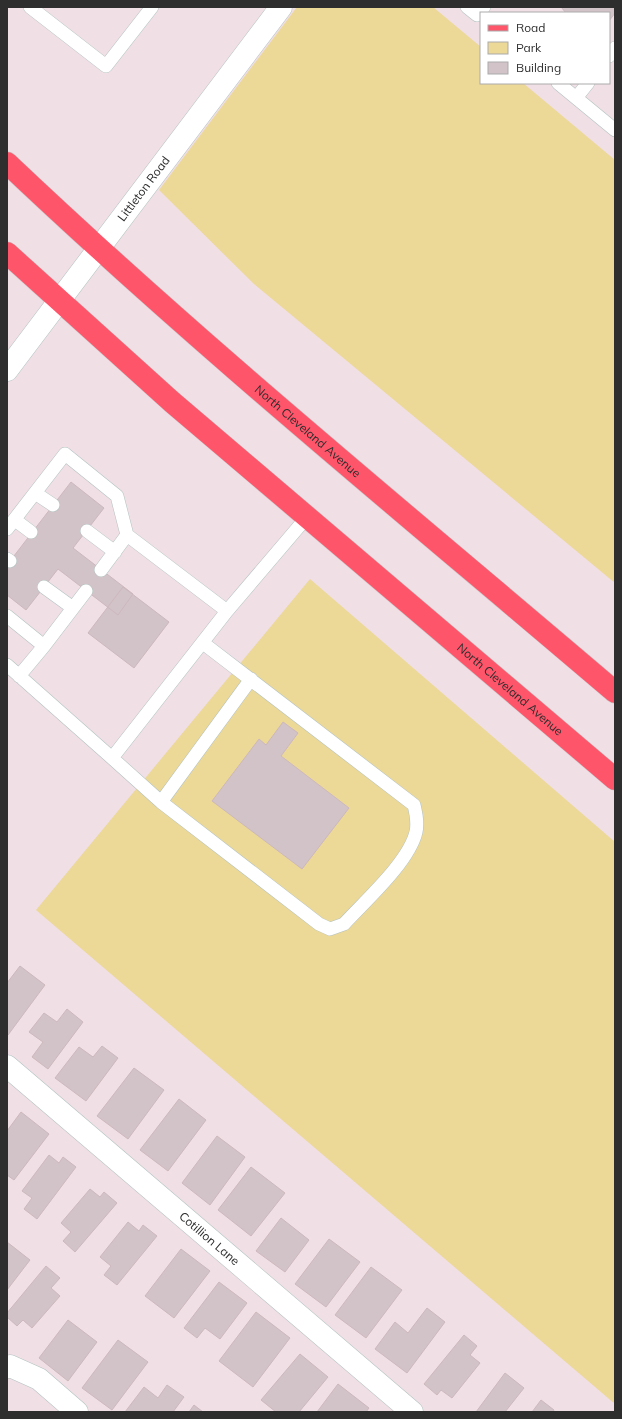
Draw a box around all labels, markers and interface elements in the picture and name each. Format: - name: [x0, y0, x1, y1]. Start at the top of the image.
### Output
- legend: [480, 12, 610, 84]
- text: Road: [516, 20, 545, 35]
- text: Park: [516, 40, 542, 55]
- text: Building: [516, 60, 561, 75]
- street label: Littleton Road: [114, 153, 173, 224]
- street label: North Cleveland Avenue: [252, 382, 364, 480]
- street label: North Cleveland Avenue: [454, 640, 566, 738]
- street label: Cotillion Lane: [176, 1208, 243, 1268]

